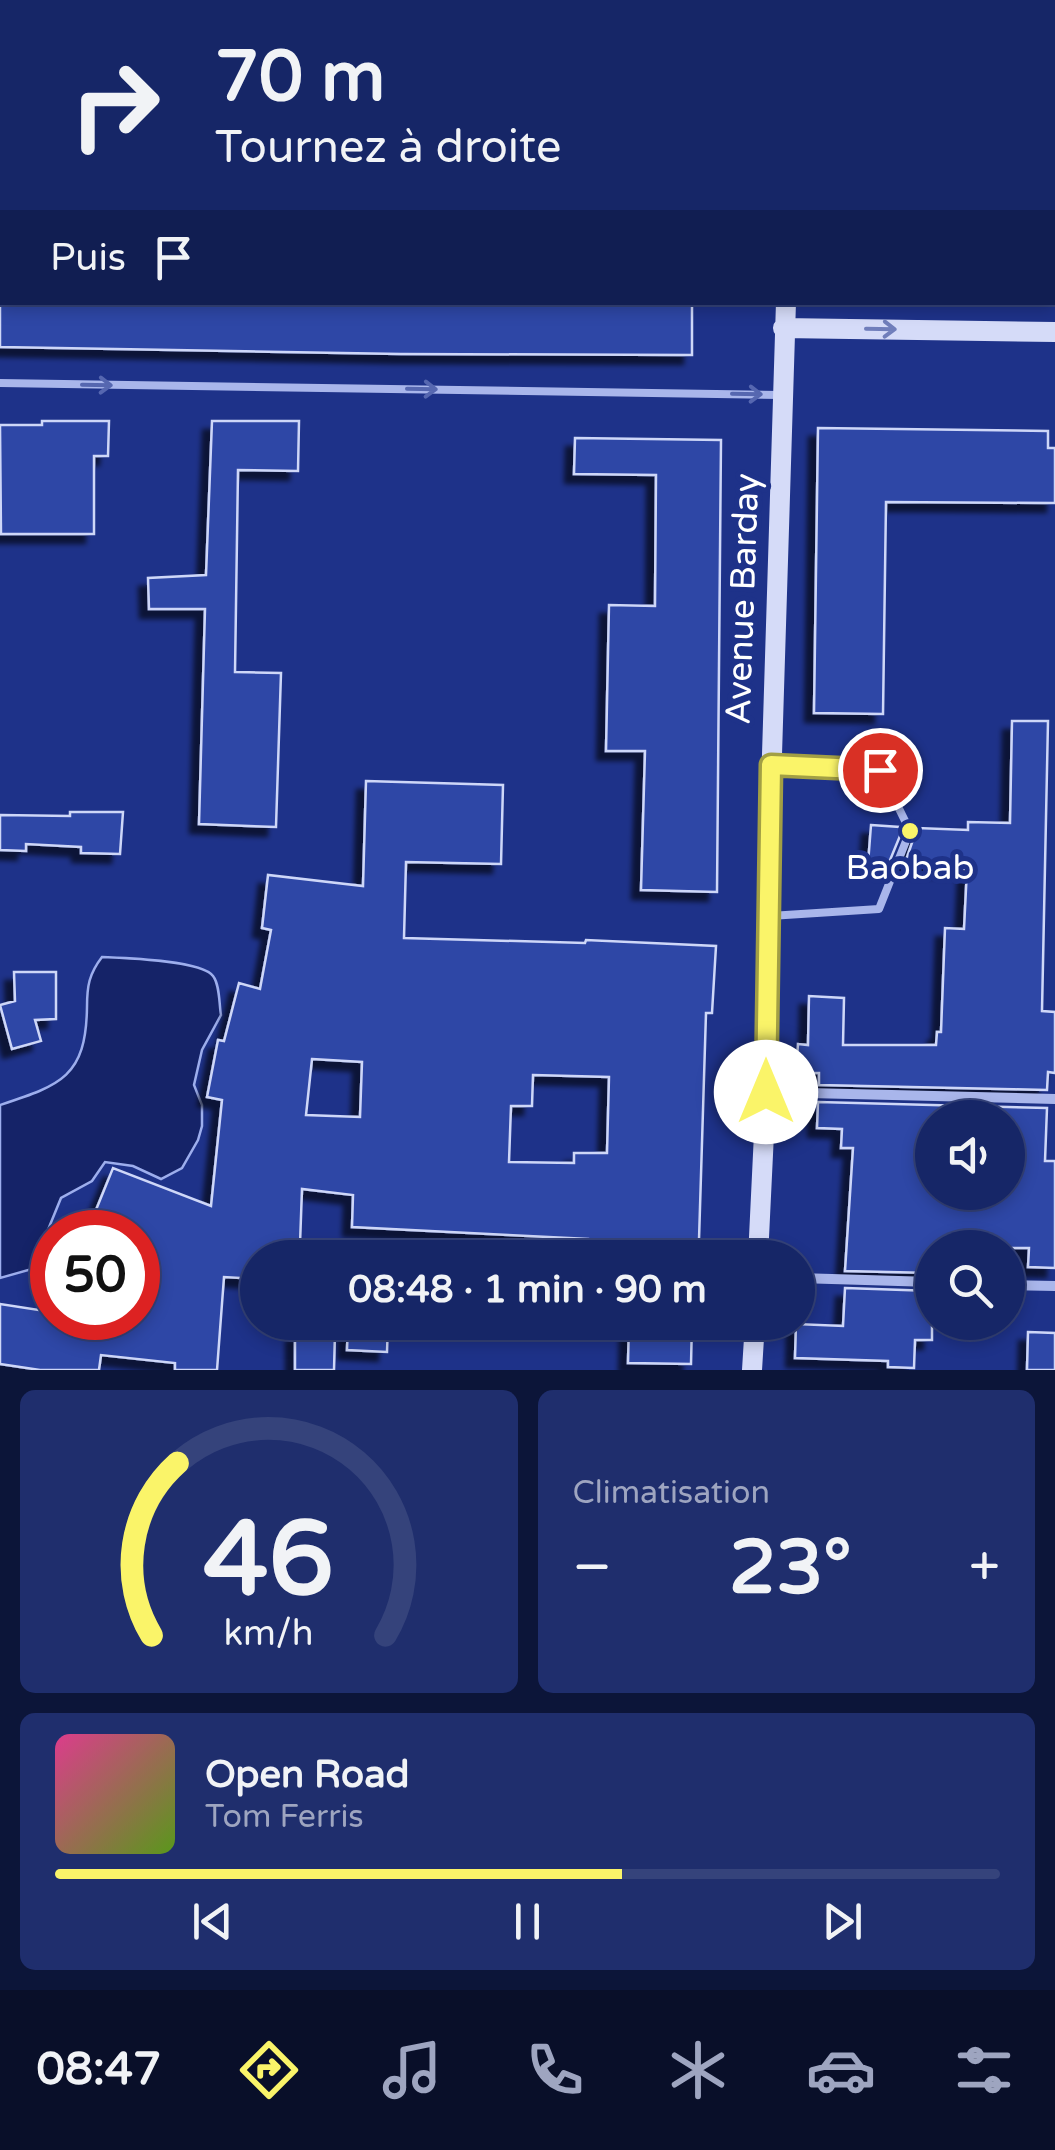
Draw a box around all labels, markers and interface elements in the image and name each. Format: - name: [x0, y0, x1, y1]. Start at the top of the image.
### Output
- text: 70 m: [215, 36, 385, 120]
- icon: right: [50, 40, 180, 170]
- text: Tournez à droite: [215, 121, 561, 175]
- icon: arrive: [146, 230, 201, 285]
- text: Puis: [50, 235, 126, 281]
- one-way arrow: [864, 320, 896, 339]
- one-way arrow: [80, 376, 113, 394]
- one-way arrow: [406, 380, 438, 399]
- one-way arrow: [730, 384, 763, 404]
- street label: Avenue Barday: [718, 473, 768, 725]
- pin: [838, 728, 923, 813]
- icon: arrive: [853, 743, 908, 798]
- marker: Baobab: [899, 820, 921, 842]
- place label: Baobab: [845, 847, 975, 889]
- position arrow: [714, 1040, 818, 1144]
- map controls: [915, 1100, 1025, 1340]
- button: sound: [915, 1100, 1025, 1210]
- speed limit sign: 50: [30, 1210, 160, 1340]
- button: search: [915, 1230, 1025, 1340]
- text: 08:48 · 1 min · 90 m: [348, 1267, 707, 1313]
- text: Climatisation: [573, 1474, 770, 1512]
- text: 46: [203, 1498, 334, 1623]
- text: 23°: [729, 1523, 852, 1613]
- text: −: [573, 1535, 612, 1601]
- text: +: [969, 1535, 1000, 1601]
- text: km/h: [224, 1612, 314, 1655]
- text: Open Road: [205, 1752, 410, 1798]
- text: Tom Ferris: [205, 1798, 364, 1836]
- icon: previous: [185, 1894, 240, 1949]
- icon: pause: [500, 1894, 555, 1949]
- icon: next: [815, 1894, 870, 1949]
- icon: directions: [234, 2035, 304, 2105]
- icon: music: [377, 2035, 447, 2105]
- icon: phone: [520, 2035, 590, 2105]
- icon: climate: [663, 2035, 733, 2105]
- icon: car: [806, 2035, 876, 2105]
- icon: filters: [949, 2035, 1019, 2105]
- text: 08:47: [36, 2043, 161, 2097]

